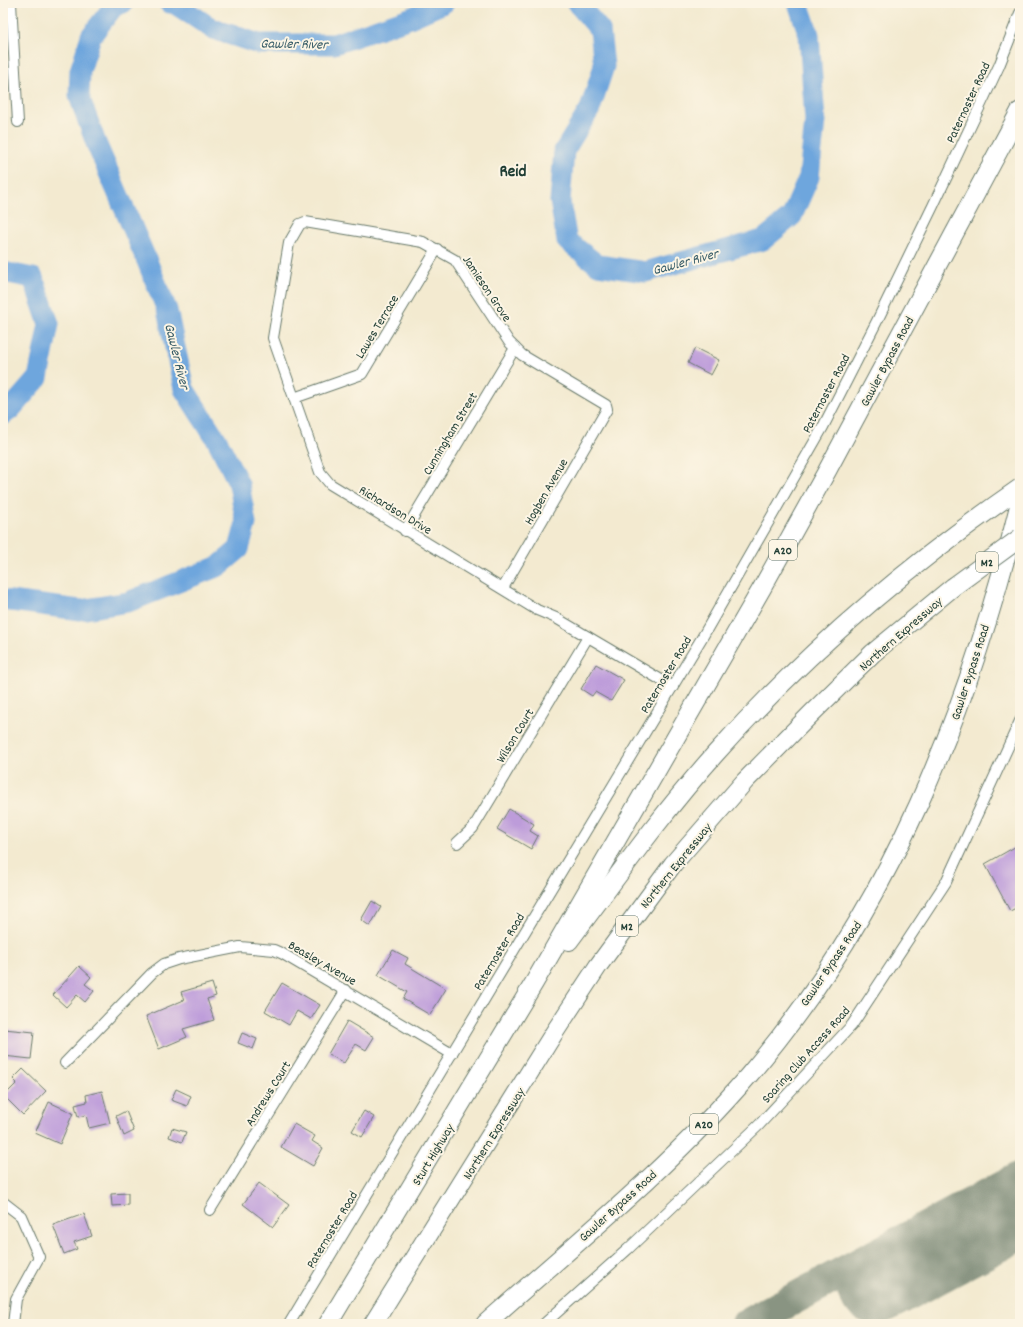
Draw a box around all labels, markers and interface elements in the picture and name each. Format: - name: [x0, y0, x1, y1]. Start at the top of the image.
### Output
- water label: Gawler River: [260, 34, 329, 56]
- street label: Paternoster Road: [942, 60, 996, 147]
- district label: Reid: [500, 161, 526, 185]
- water label: Gawler River: [651, 244, 722, 281]
- street label: Jamieson Grove: [457, 252, 515, 327]
- street label: Lawes Terrace: [352, 291, 405, 363]
- street label: Gawler Bypass Road: [856, 314, 920, 411]
- water label: Gawler River: [158, 321, 194, 393]
- street label: Paternoster Road: [798, 351, 856, 437]
- street label: Cunningham Street: [419, 389, 484, 479]
- street label: Hogben Avenue: [520, 455, 574, 529]
- street label: Richardson Drive: [355, 482, 435, 541]
- road number: A20: [769, 540, 797, 560]
- road number: M2: [976, 552, 998, 572]
- street label: Northern Expressway: [856, 593, 948, 677]
- street label: Gawler Bypass Road: [947, 623, 996, 723]
- street label: Paternoster Road: [637, 633, 698, 718]
- street label: Wilson Court: [492, 705, 540, 767]
- street label: Northern Expressway: [636, 819, 718, 913]
- street label: Paternoster Road: [470, 910, 531, 995]
- road number: M2: [616, 916, 638, 936]
- street label: Gawler Bypass Road: [796, 918, 868, 1011]
- street label: Beasley Avenue: [284, 937, 360, 992]
- street label: Soaring Club Access Road: [758, 1003, 856, 1108]
- street label: Andrews Court: [241, 1058, 297, 1131]
- street label: Northern Expressway: [459, 1084, 531, 1184]
- road number: A20: [690, 1114, 718, 1134]
- street label: Sturt Highway: [408, 1120, 460, 1190]
- street label: Gawler Bypass Road: [575, 1167, 662, 1247]
- street label: Paternoster Road: [303, 1188, 364, 1273]

